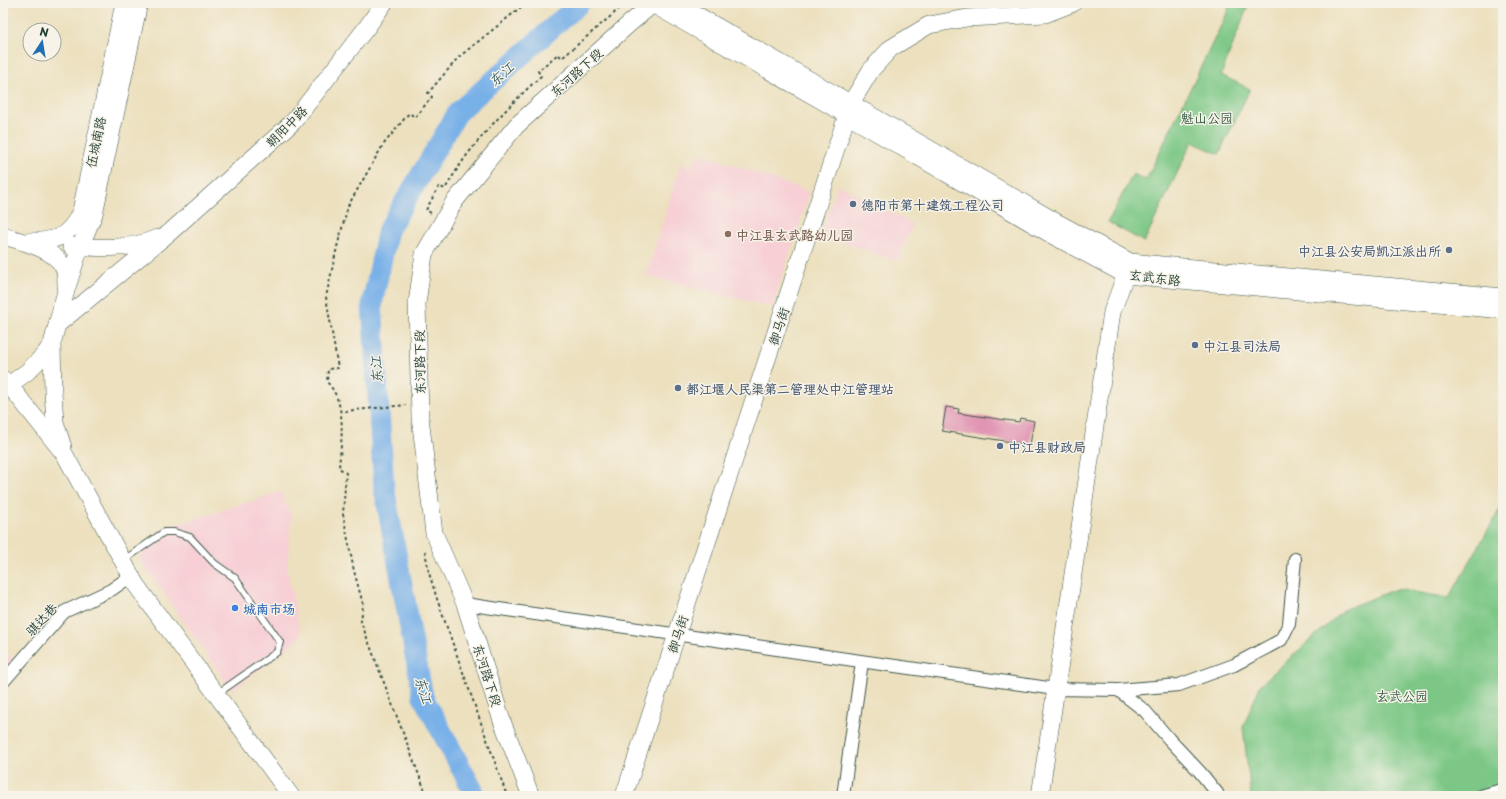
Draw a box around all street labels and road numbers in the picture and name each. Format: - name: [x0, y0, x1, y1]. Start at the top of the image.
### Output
- street label: 东河路下段: [545, 43, 607, 101]
- street label: 朝阳中路: [261, 101, 311, 151]
- street label: 伍城南路: [80, 115, 110, 169]
- street label: 玄武东路: [1128, 264, 1182, 290]
- street label: 御马街: [763, 305, 793, 347]
- street label: 东河路下段: [409, 329, 429, 395]
- street label: 骐达巷: [21, 598, 61, 640]
- street label: 御马街: [662, 613, 692, 655]
- street label: 东河路下段: [469, 641, 507, 709]

